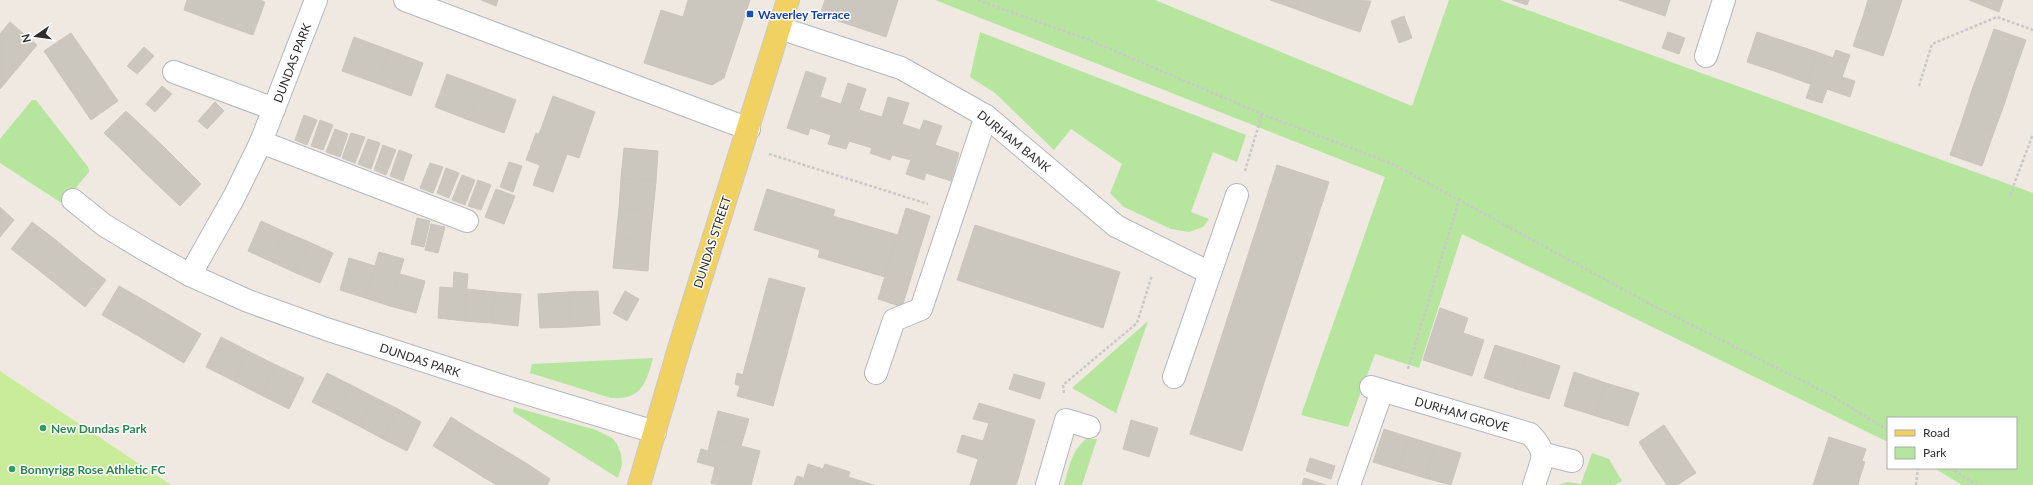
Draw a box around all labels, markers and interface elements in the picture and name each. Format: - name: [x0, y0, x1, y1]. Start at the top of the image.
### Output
- place label: Waverley Terrace: [758, 7, 850, 22]
- marker: Waverley Terrace: [745, 9, 755, 19]
- north arrow: [16, 16, 56, 56]
- street label: DUNDAS PARK: [270, 21, 314, 105]
- text: N: [18, 33, 33, 44]
- street label: DURHAM BANK: [974, 107, 1054, 175]
- street label: DUNDAS STREET: [690, 194, 734, 290]
- street label: DUNDAS PARK: [378, 340, 462, 380]
- street label: DURHAM GROVE: [1413, 393, 1511, 435]
- legend: [1887, 417, 2017, 469]
- place label: New Dundas Park: [51, 421, 147, 436]
- marker: New Dundas Park: [38, 423, 48, 433]
- text: Road: [1923, 425, 1950, 440]
- text: Park: [1923, 445, 1947, 460]
- place label: Bonnyrigg Rose Athletic FC: [20, 462, 166, 477]
- marker: Bonnyrigg Rose Athletic FC: [7, 464, 17, 474]

